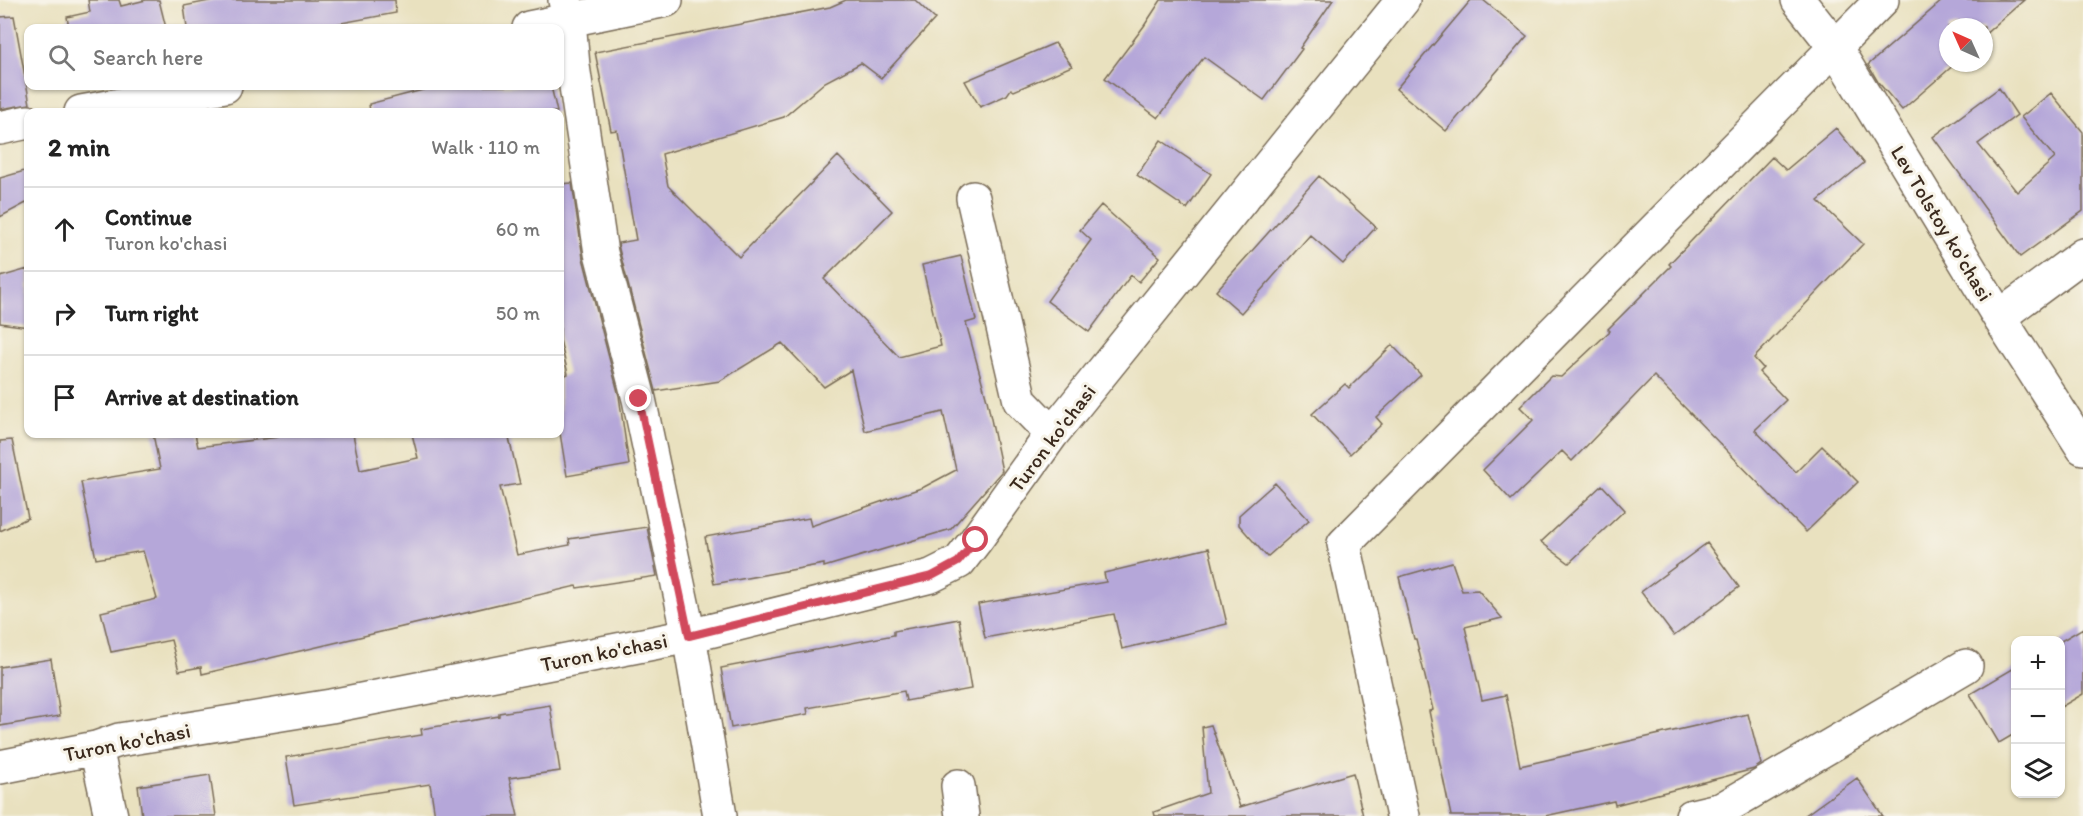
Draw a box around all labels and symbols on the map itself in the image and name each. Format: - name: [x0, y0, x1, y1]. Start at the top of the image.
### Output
- north arrow: [1939, 18, 1993, 72]
- street label: Lev Tolstoy ko'chasi: [1886, 141, 1998, 305]
- street label: Turon ko'chasi: [1003, 379, 1101, 497]
- route end: [625, 385, 651, 411]
- route start: [962, 526, 988, 552]
- street label: Turon ko'chasi: [538, 627, 670, 677]
- street label: Turon ko'chasi: [61, 717, 193, 767]

